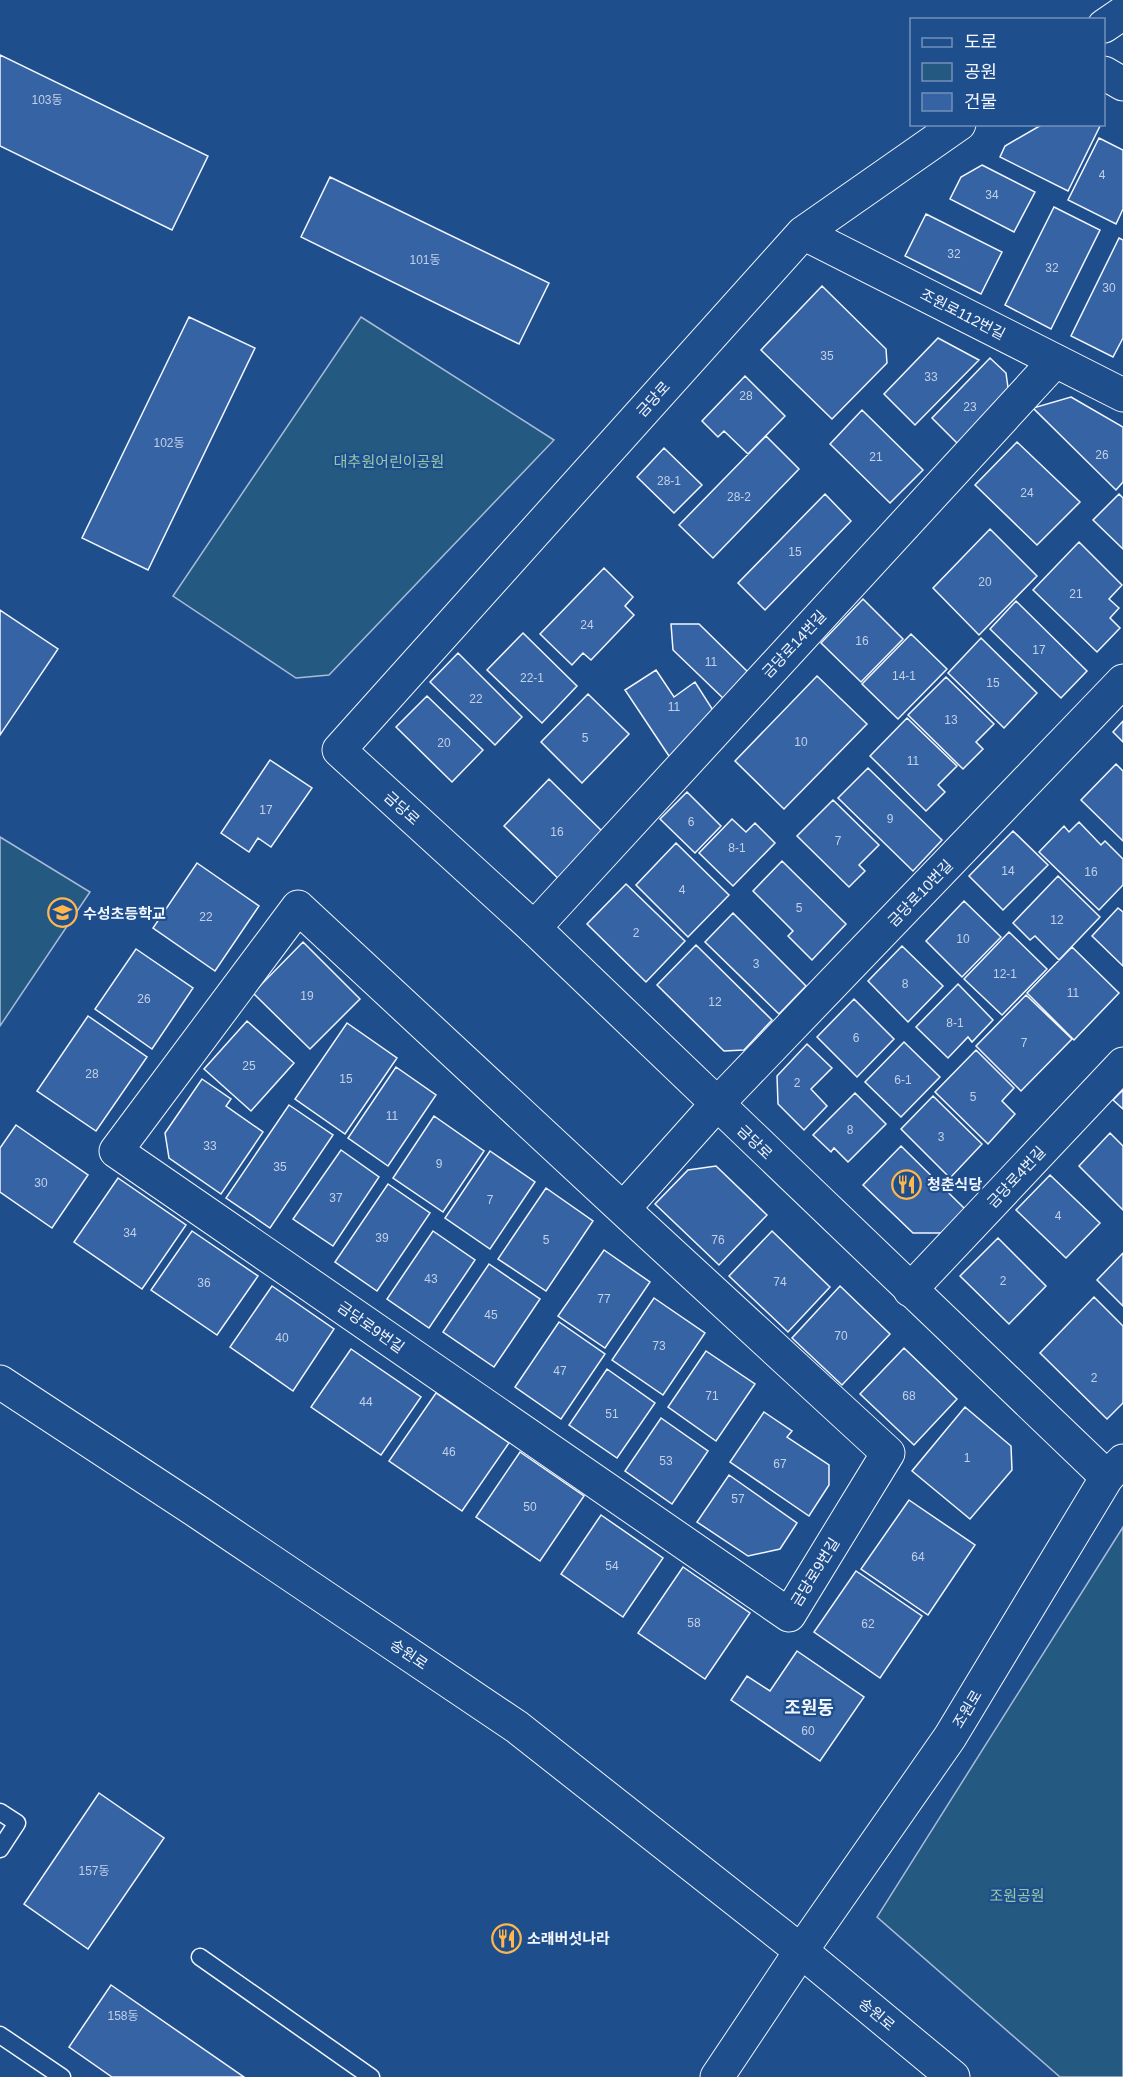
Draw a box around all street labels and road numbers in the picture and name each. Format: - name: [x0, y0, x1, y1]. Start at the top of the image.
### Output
- street label: 조원로112번길: [918, 285, 1008, 343]
- street label: 금당로: [633, 378, 673, 420]
- street label: 금당로14번길: [759, 607, 829, 681]
- street label: 금당로: [381, 788, 423, 828]
- street label: 금당로10번길: [884, 856, 956, 930]
- street label: 금당로: [734, 1122, 776, 1162]
- street label: 금당로4번길: [983, 1143, 1049, 1211]
- street label: 금당로9번길: [334, 1298, 408, 1356]
- street label: 금당로9번길: [787, 1535, 843, 1609]
- street label: 송원로: [387, 1635, 431, 1673]
- street label: 조원로: [949, 1687, 985, 1731]
- street label: 송원로: [856, 1994, 898, 2034]

